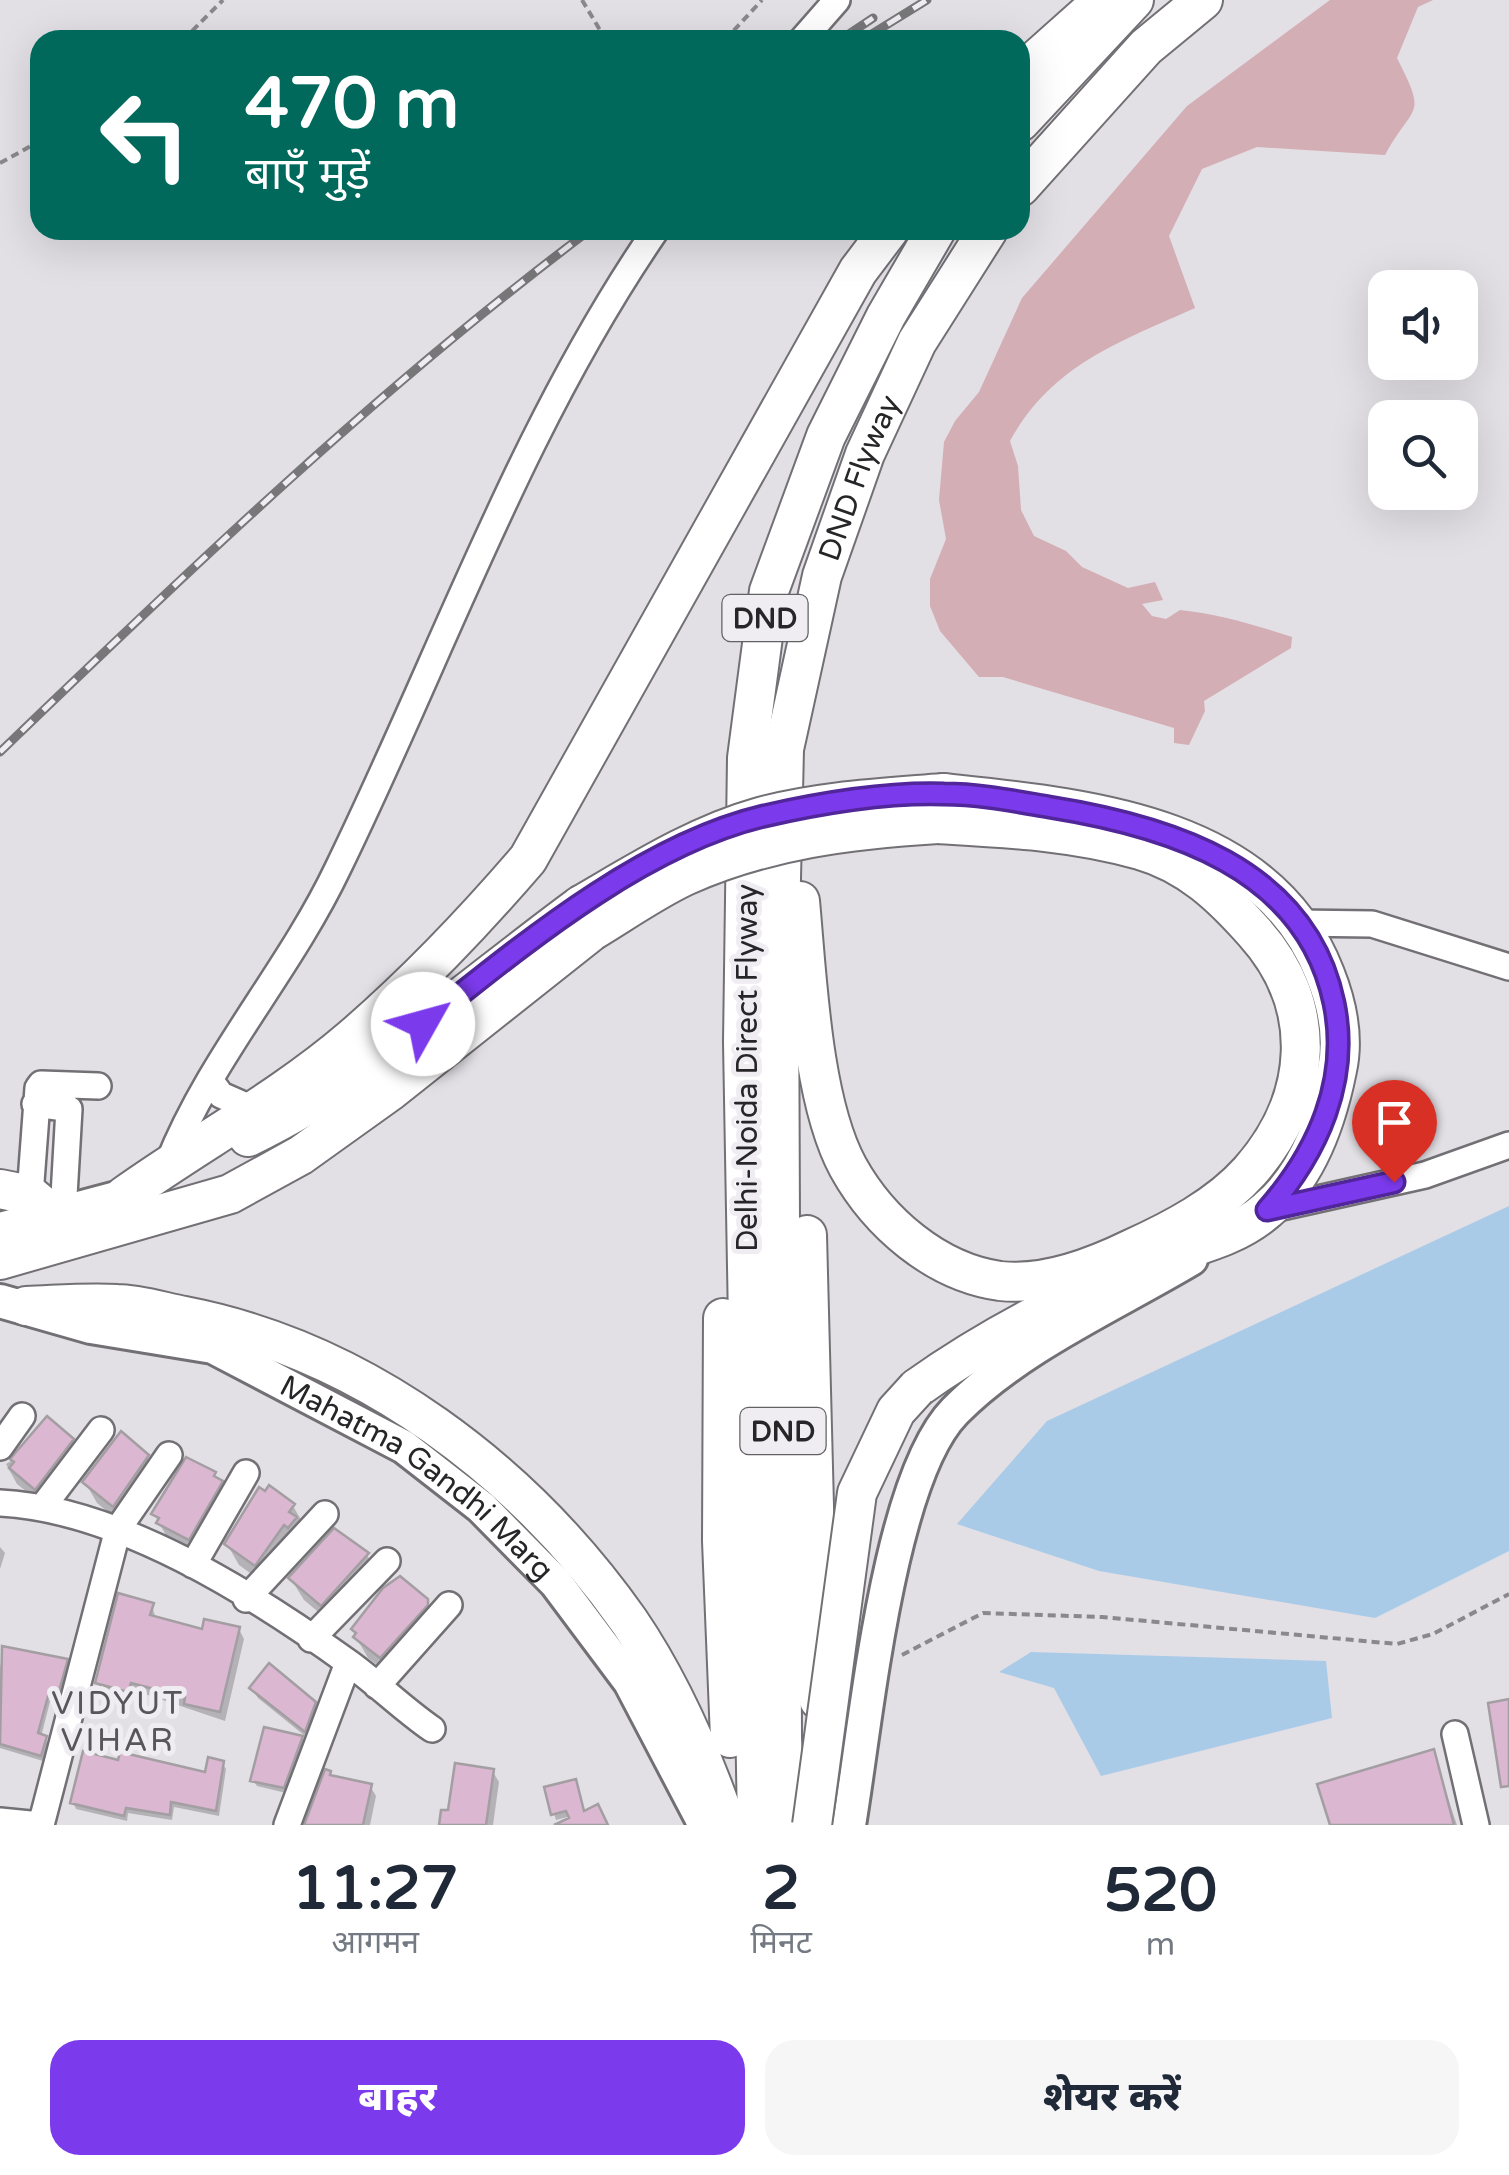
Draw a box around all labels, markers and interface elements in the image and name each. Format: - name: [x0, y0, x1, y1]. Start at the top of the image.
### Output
- text: 470 m: [245, 63, 459, 147]
- icon: left: [80, 70, 210, 200]
- text: बाएँ मुड़ें: [245, 148, 370, 202]
- map controls: [1368, 270, 1478, 510]
- button: sound: [1368, 270, 1478, 380]
- street label: DND Flyway: [811, 389, 909, 566]
- button: search: [1368, 400, 1478, 510]
- road number: DND: [722, 595, 808, 641]
- street label: Delhi-Noida Direct Flyway: [729, 884, 766, 1252]
- position arrow: [371, 972, 475, 1076]
- pin: [1352, 1080, 1437, 1183]
- icon: arrive: [1367, 1095, 1422, 1150]
- street label: Mahatma Gandhi Marg: [274, 1367, 561, 1589]
- road number: DND: [740, 1408, 826, 1454]
- district label: VIDYUT VIHAR: [51, 1685, 185, 1760]
- text: 11:27: [292, 1853, 458, 1925]
- text: 2: [762, 1853, 800, 1925]
- text: 520: [1104, 1855, 1217, 1927]
- text: आगमन: [331, 1924, 419, 1962]
- text: मिनट: [750, 1924, 812, 1962]
- text: m: [1146, 1926, 1175, 1964]
- button: बाहर: [50, 2040, 745, 2155]
- button: शेयर करें: [765, 2040, 1459, 2155]

